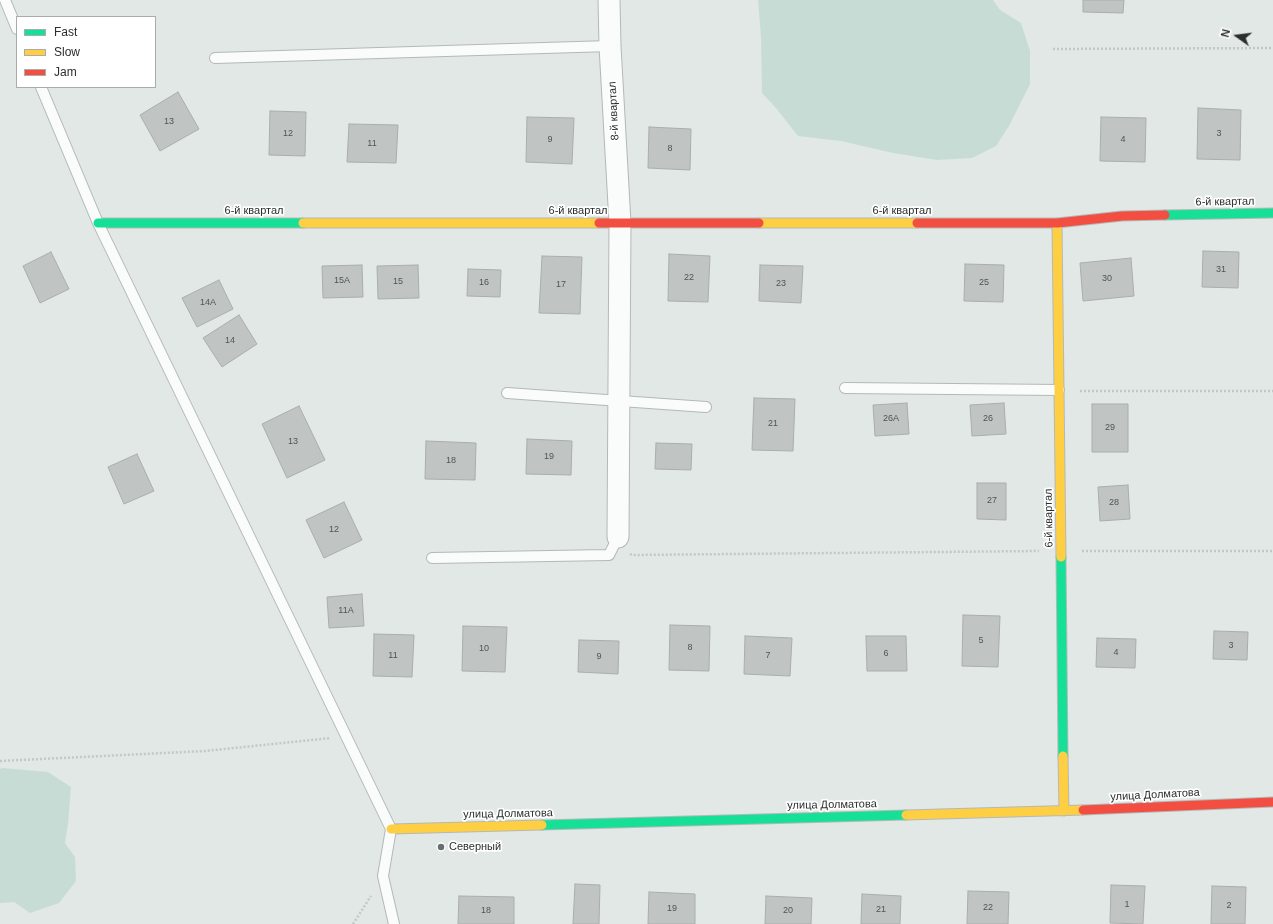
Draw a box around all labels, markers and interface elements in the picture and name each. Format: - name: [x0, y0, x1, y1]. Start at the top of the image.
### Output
- legend: [16, 16, 156, 88]
- north arrow: [1217, 16, 1257, 56]
- text: Fast: [54, 25, 77, 39]
- text: N: [1219, 28, 1232, 38]
- text: Slow: [54, 45, 80, 59]
- text: Jam: [54, 65, 77, 79]
- street label: 8-й квартал: [606, 81, 622, 141]
- house number: 13: [164, 117, 174, 127]
- house number: 12: [283, 129, 293, 139]
- house number: 3: [1216, 129, 1222, 139]
- house number: 9: [547, 135, 553, 145]
- house number: 4: [1120, 135, 1126, 145]
- house number: 11: [367, 139, 377, 149]
- house number: 8: [667, 144, 673, 154]
- street label: 6-й квартал: [1195, 195, 1255, 209]
- street label: 6-й квартал: [225, 204, 283, 218]
- street label: 6-й квартал: [549, 204, 607, 218]
- street label: 6-й квартал: [873, 204, 931, 218]
- house number: 31: [1216, 265, 1226, 275]
- house number: 22: [684, 273, 694, 283]
- house number: 30: [1102, 274, 1112, 284]
- house number: 15А: [334, 276, 350, 286]
- house number: 15: [393, 277, 403, 287]
- house number: 16: [479, 278, 489, 288]
- house number: 25: [979, 278, 989, 288]
- house number: 23: [776, 279, 786, 289]
- house number: 17: [556, 280, 566, 290]
- house number: 14А: [200, 298, 216, 308]
- house number: 14: [225, 336, 235, 346]
- house number: 26А: [883, 414, 899, 424]
- house number: 26: [983, 414, 993, 424]
- house number: 21: [768, 419, 778, 429]
- house number: 29: [1105, 423, 1115, 433]
- house number: 13: [288, 437, 298, 447]
- house number: 19: [544, 452, 554, 462]
- house number: 18: [446, 456, 456, 466]
- street label: 6-й квартал: [1042, 488, 1056, 548]
- house number: 27: [987, 496, 997, 506]
- house number: 28: [1109, 498, 1119, 508]
- house number: 12: [329, 525, 339, 535]
- house number: 11А: [338, 606, 354, 616]
- house number: 5: [978, 636, 984, 646]
- house number: 3: [1228, 641, 1234, 651]
- house number: 8: [687, 643, 693, 653]
- house number: 10: [479, 644, 489, 654]
- house number: 4: [1113, 648, 1119, 658]
- house number: 6: [883, 649, 889, 659]
- house number: 11: [388, 651, 398, 661]
- house number: 7: [765, 651, 771, 661]
- house number: 9: [596, 652, 602, 662]
- street label: улица Долматова: [1110, 786, 1200, 804]
- street label: улица Долматова: [787, 798, 877, 812]
- street label: улица Долматова: [463, 807, 553, 821]
- place label: Северный: [449, 840, 501, 854]
- marker: Северный: [436, 842, 446, 852]
- house number: 1: [1124, 900, 1130, 910]
- house number: 2: [1226, 901, 1232, 911]
- house number: 22: [983, 903, 993, 913]
- house number: 19: [667, 904, 677, 914]
- house number: 21: [876, 905, 886, 915]
- house number: 18: [481, 906, 491, 916]
- house number: 20: [783, 906, 793, 916]

